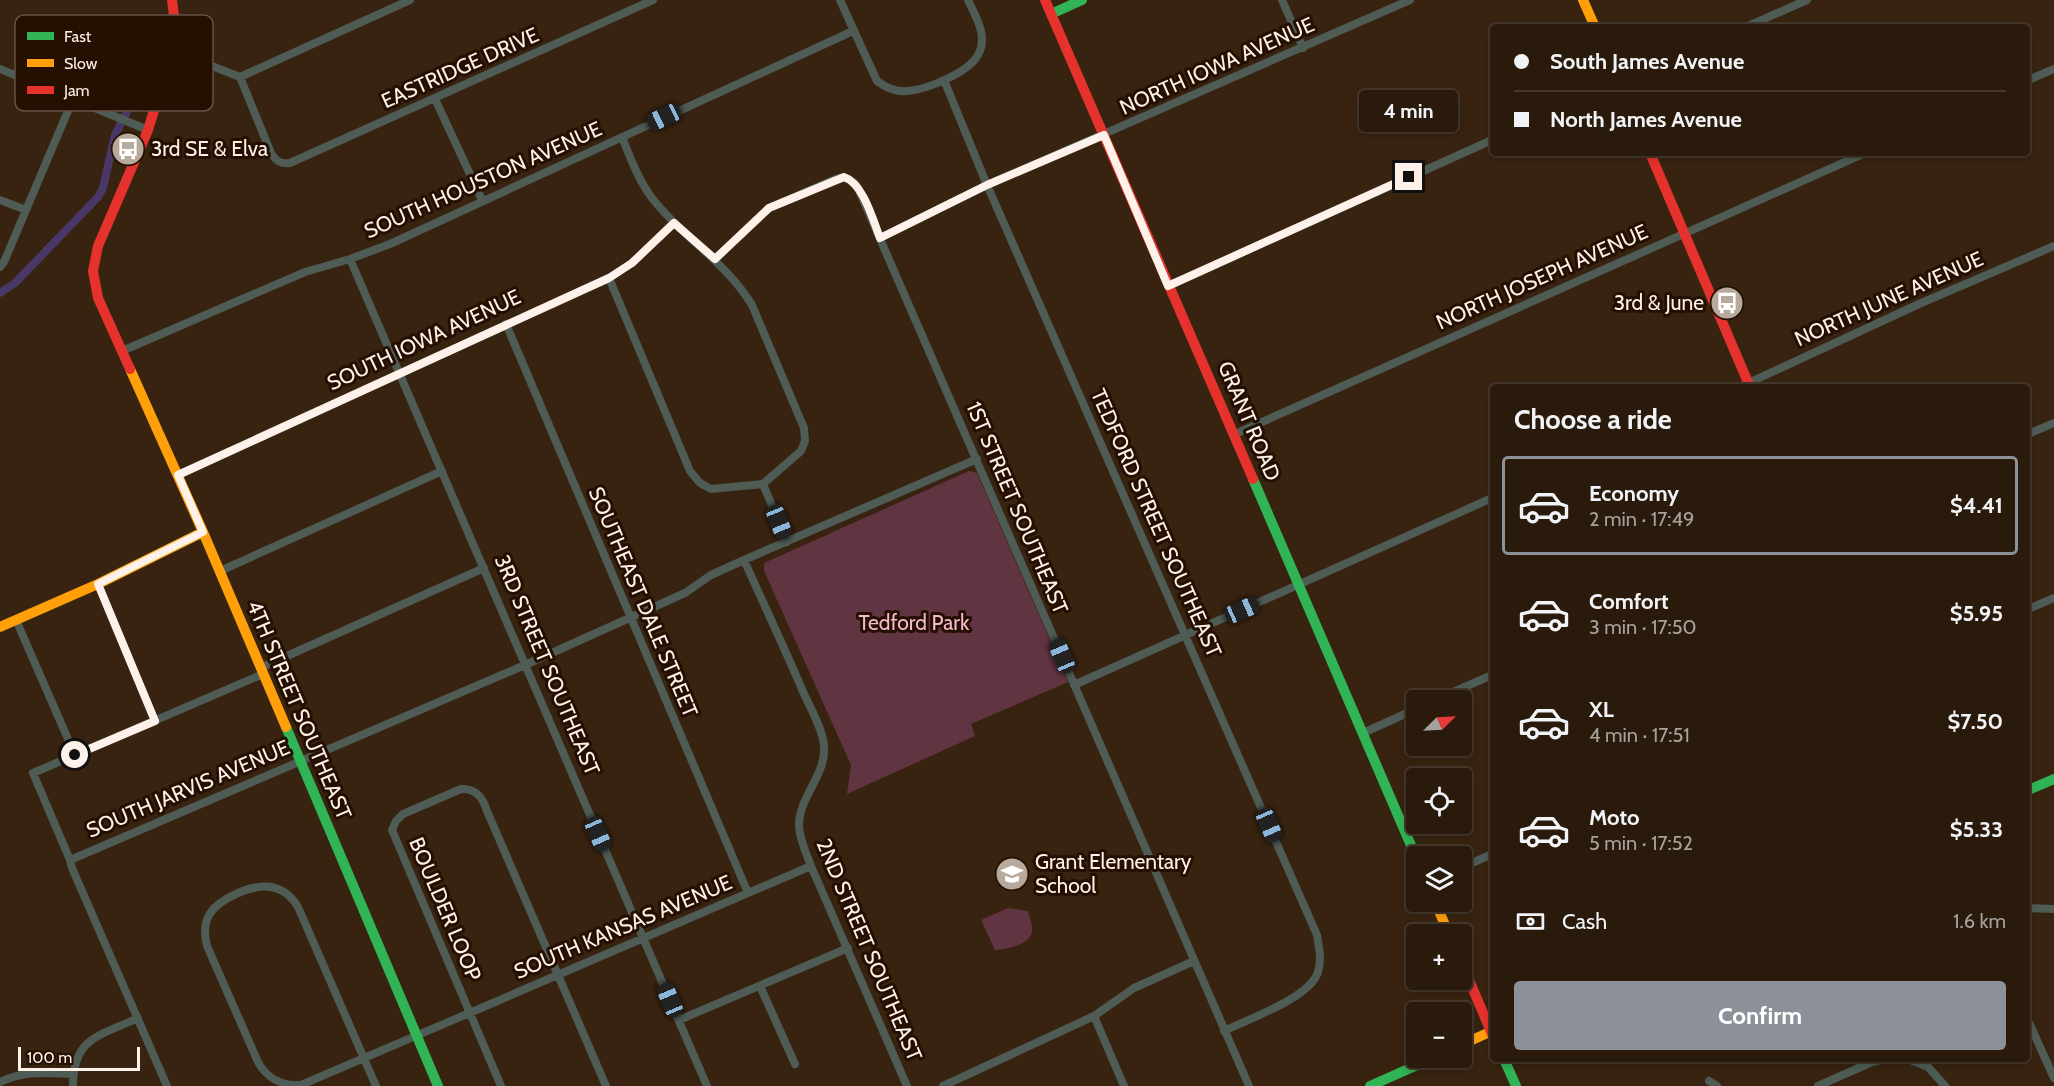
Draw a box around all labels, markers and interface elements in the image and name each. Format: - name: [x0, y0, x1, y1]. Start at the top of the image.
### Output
- street label: NORTH IOWA AVENUE: [1116, 11, 1318, 120]
- legend: [15, 15, 213, 111]
- street label: EASTRIDGE DRIVE: [377, 22, 542, 113]
- text: Fast: [64, 27, 92, 46]
- text: South James Avenue: [1550, 48, 1744, 75]
- text: Slow: [64, 54, 98, 73]
- text: Jam: [63, 81, 90, 100]
- callout: 4 min: [1360, 90, 1458, 132]
- text: 4 min: [1383, 99, 1434, 123]
- car: [644, 101, 684, 133]
- text: North James Avenue: [1550, 106, 1742, 133]
- street label: SOUTH HOUSTON AVENUE: [360, 116, 605, 243]
- bus stop icon: 3rd SE & Elva: [110, 131, 146, 167]
- place label: 3rd SE & Elva: [151, 136, 268, 161]
- route end: [1395, 163, 1422, 190]
- street label: NORTH JOSEPH AVENUE: [1432, 219, 1652, 335]
- street label: NORTH JUNE AVENUE: [1791, 246, 1987, 351]
- street label: SOUTH IOWA AVENUE: [323, 284, 524, 395]
- bus stop icon: 3rd & June: [1709, 285, 1745, 321]
- place label: 3rd & June: [1614, 290, 1704, 315]
- street label: GRANT ROAD: [1213, 357, 1286, 484]
- street label: TEDFORD STREET SOUTHEAST: [1086, 385, 1227, 661]
- street label: 1ST STREET SOUTHEAST: [961, 398, 1074, 618]
- text: Choose a ride: [1514, 403, 1672, 436]
- icon: car: [1517, 479, 1571, 533]
- text: Economy: [1589, 480, 1679, 507]
- street label: SOUTHEAST DALE STREET: [584, 483, 703, 721]
- text: $4.41: [1950, 492, 2003, 519]
- car: [764, 502, 794, 542]
- text: 2 min · 17:49: [1589, 507, 1694, 531]
- street label: 3RD STREET SOUTHEAST: [490, 551, 605, 779]
- icon: car: [1517, 587, 1571, 641]
- text: Comfort: [1589, 588, 1668, 615]
- car: [1222, 594, 1262, 626]
- street label: 4TH STREET SOUTHEAST: [242, 597, 357, 823]
- text: $5.95: [1950, 600, 2003, 627]
- park label: Tedford Park: [859, 610, 970, 635]
- text: 3 min · 17:50: [1589, 615, 1697, 639]
- car: [1047, 636, 1077, 676]
- north arrow: [1406, 690, 1472, 756]
- map controls: [1406, 690, 1472, 1068]
- icon: car: [1517, 695, 1571, 749]
- text: XL: [1589, 696, 1614, 723]
- text: $7.50: [1948, 708, 2003, 735]
- text: 4 min · 17:51: [1589, 723, 1690, 747]
- street label: SOUTH JARVIS AVENUE: [82, 734, 293, 843]
- route start: [61, 741, 88, 768]
- button: locate: [1406, 768, 1472, 834]
- icon: car: [1517, 803, 1571, 857]
- text: Moto: [1589, 804, 1640, 831]
- car: [1253, 805, 1285, 845]
- car: [582, 814, 614, 854]
- text: $5.33: [1950, 816, 2003, 843]
- text: 5 min · 17:52: [1589, 831, 1693, 855]
- street label: BOULDER LOOP: [404, 833, 487, 984]
- street label: 2ND STREET SOUTHEAST: [811, 835, 928, 1065]
- button: layers: [1406, 846, 1472, 912]
- place label: Grant Elementary School: [1035, 849, 1192, 898]
- school or university icon: Grant Elementary School: [994, 856, 1030, 892]
- street label: SOUTH KANSAS AVENUE: [510, 869, 735, 984]
- icon: cash: [1514, 905, 1547, 938]
- text: Cash: [1562, 908, 1607, 935]
- text: 1.6 km: [1953, 909, 2006, 933]
- button: +: [1406, 924, 1472, 990]
- car: [655, 980, 685, 1020]
- button: Confirm: [1514, 981, 2006, 1050]
- button: −: [1406, 1002, 1472, 1068]
- scale bar: [18, 1044, 140, 1072]
- text: 100 m: [27, 1048, 72, 1067]

